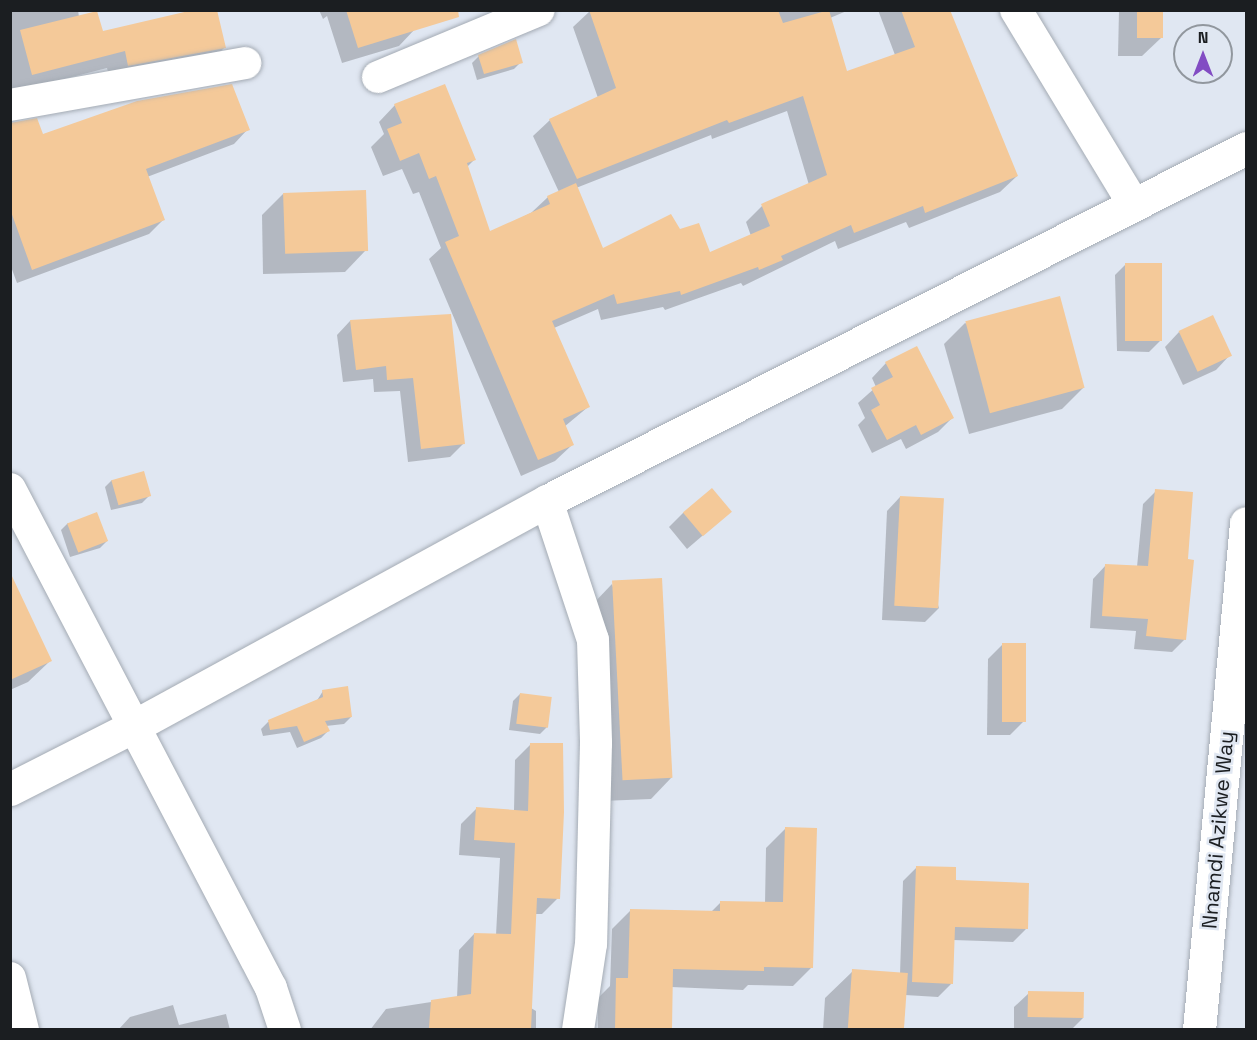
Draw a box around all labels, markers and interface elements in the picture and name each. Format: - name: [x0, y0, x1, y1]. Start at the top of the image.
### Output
- north arrow: [1173, 24, 1233, 84]
- text: N: [1198, 27, 1208, 48]
- street label: Nnamdi Azikwe Way: [1197, 730, 1239, 930]

